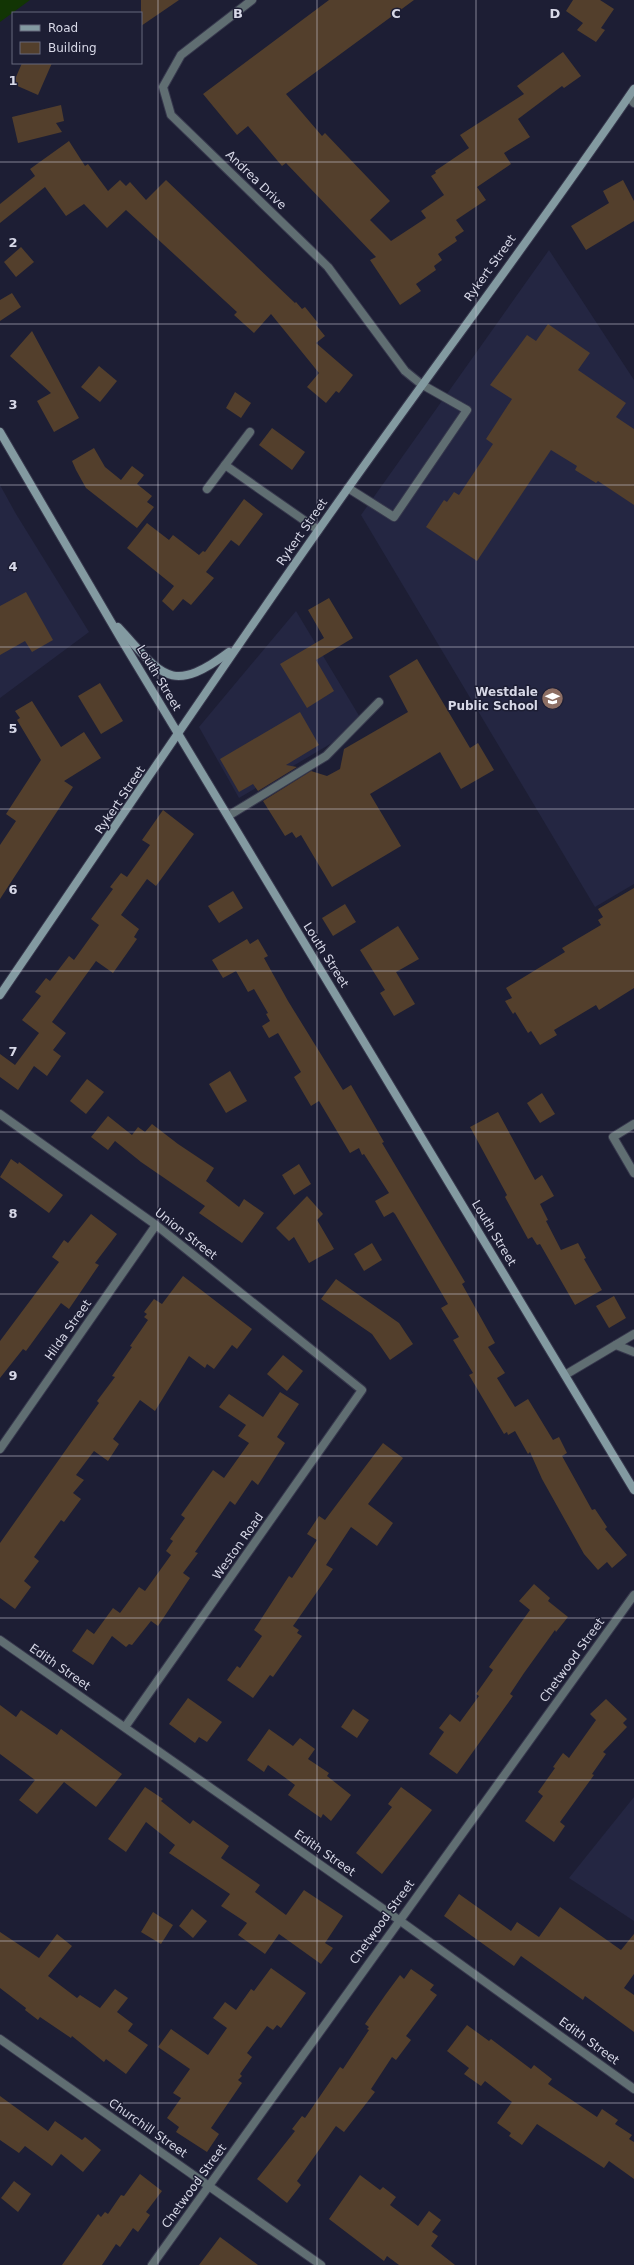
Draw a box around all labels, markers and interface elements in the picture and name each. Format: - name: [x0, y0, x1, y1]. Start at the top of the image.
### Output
- text: B: [233, 6, 243, 21]
- text: C: [391, 6, 401, 21]
- text: D: [550, 6, 561, 21]
- legend: [12, 12, 142, 64]
- text: Road: [48, 21, 78, 35]
- text: Building: [48, 41, 97, 55]
- text: 1: [8, 73, 18, 88]
- street label: Andrea Drive: [223, 148, 289, 212]
- street label: Rykert Street: [461, 232, 519, 304]
- text: 2: [8, 235, 18, 250]
- text: 3: [8, 397, 18, 412]
- street label: Rykert Street: [274, 496, 330, 568]
- text: 4: [8, 559, 18, 574]
- street label: Louth Street: [134, 643, 184, 714]
- place label: Westdale Public School: [448, 685, 538, 713]
- school or university icon: Westdale Public School: [540, 686, 566, 712]
- text: 5: [8, 721, 18, 736]
- street label: Rykert Street: [92, 763, 148, 836]
- text: 6: [8, 882, 18, 897]
- street label: Louth Street: [300, 920, 352, 990]
- text: 7: [8, 1044, 18, 1059]
- street label: Louth Street: [469, 1198, 519, 1269]
- street label: Union Street: [152, 1205, 220, 1263]
- text: 8: [8, 1206, 18, 1221]
- street label: Hilda Street: [42, 1297, 94, 1363]
- text: 9: [8, 1368, 18, 1383]
- street label: Weston Road: [210, 1510, 266, 1582]
- street label: Chetwood Street: [537, 1615, 607, 1705]
- street label: Edith Street: [27, 1641, 93, 1693]
- street label: Edith Street: [292, 1827, 358, 1879]
- street label: Chetwood Street: [347, 1877, 417, 1967]
- street label: Edith Street: [556, 2014, 622, 2068]
- street label: Churchill Street: [106, 2096, 190, 2160]
- street label: Chetwood Street: [159, 2141, 229, 2231]

